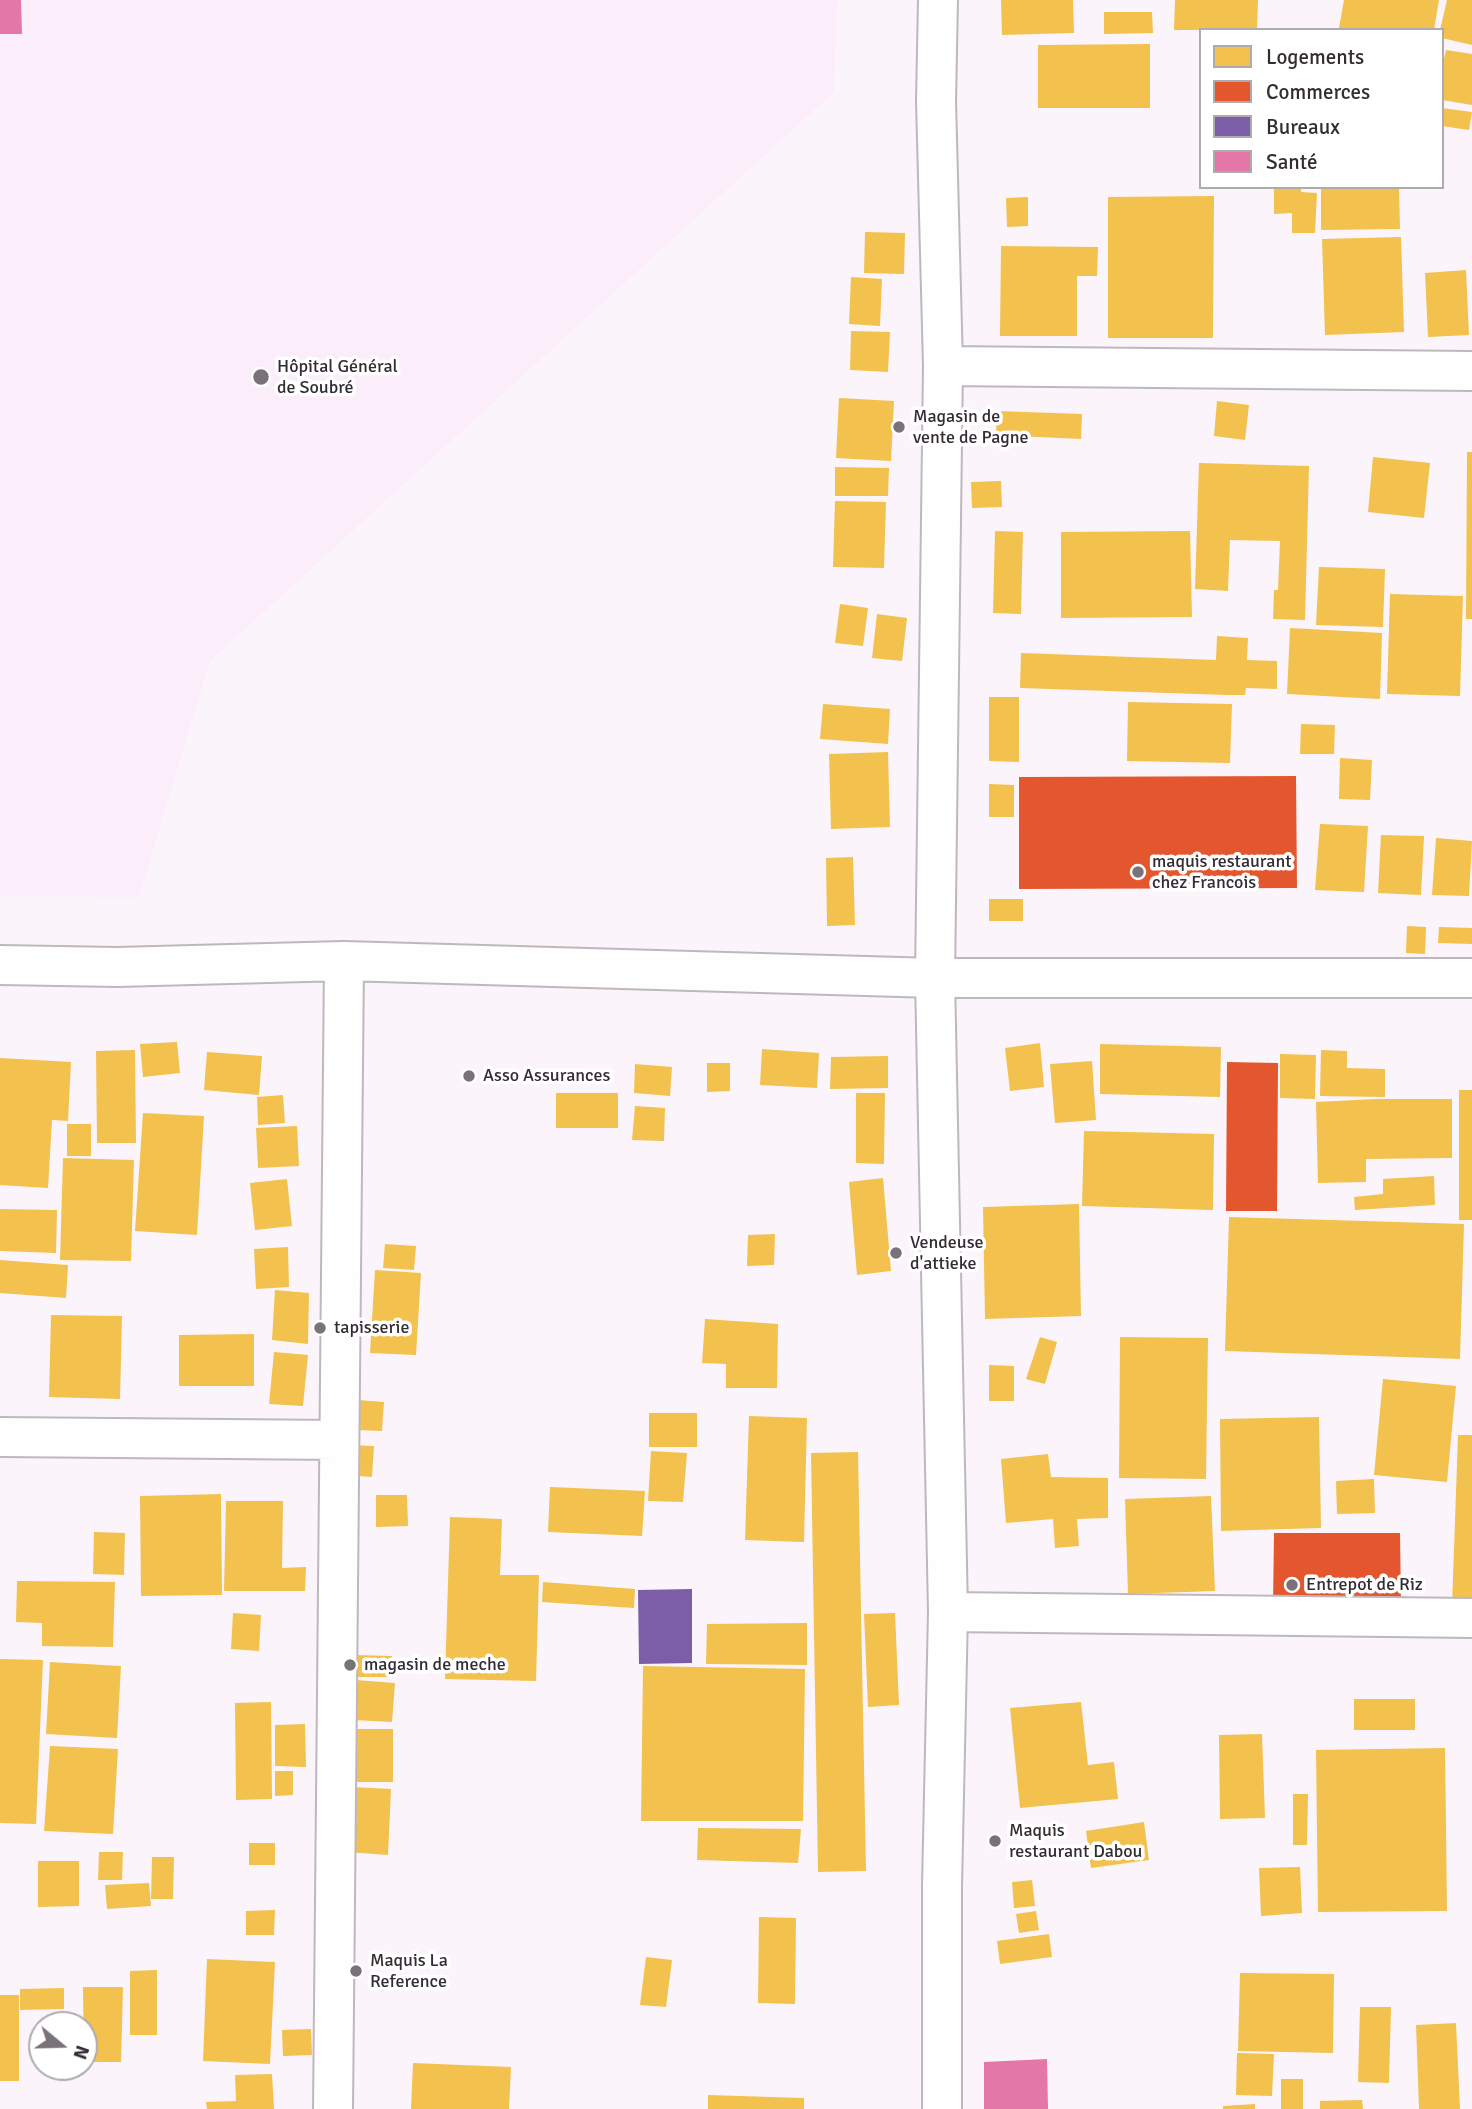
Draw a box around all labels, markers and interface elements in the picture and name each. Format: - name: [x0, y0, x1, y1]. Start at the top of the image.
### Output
- legend: [1199, 28, 1444, 189]
- text: Logements: [1266, 44, 1364, 70]
- text: Commerces: [1266, 79, 1370, 105]
- text: Bureaux: [1266, 114, 1340, 140]
- text: Santé: [1266, 149, 1317, 175]
- place label: Hôpital Général de Soubré: [277, 356, 398, 398]
- marker: Hôpital Général de Soubré: [251, 367, 271, 387]
- place label: Magasin de vente de Pagne: [913, 406, 1029, 448]
- marker: Magasin de vente de Pagne: [891, 419, 907, 435]
- place label: maquis restaurant chez Francois: [1152, 851, 1292, 894]
- marker: maquis restaurant chez Francois: [1130, 864, 1146, 880]
- place label: Asso Assurances: [483, 1065, 610, 1087]
- marker: Asso Assurances: [461, 1068, 477, 1084]
- place label: Vendeuse d'attieke: [910, 1232, 984, 1274]
- marker: Vendeuse d'attieke: [888, 1245, 904, 1261]
- place label: tapisserie: [334, 1317, 409, 1339]
- marker: tapisserie: [312, 1320, 328, 1336]
- place label: Entrepot de Riz: [1306, 1574, 1423, 1596]
- marker: Entrepot de Riz: [1284, 1577, 1300, 1593]
- place label: magasin de meche: [364, 1654, 506, 1676]
- marker: magasin de meche: [342, 1657, 358, 1673]
- place label: Maquis restaurant Dabou: [1009, 1820, 1142, 1862]
- marker: Maquis restaurant Dabou: [987, 1833, 1003, 1849]
- place label: Maquis La Reference: [370, 1950, 448, 1993]
- marker: Maquis La Reference: [348, 1963, 364, 1979]
- north arrow: [28, 2011, 98, 2081]
- text: N: [67, 2042, 94, 2062]

